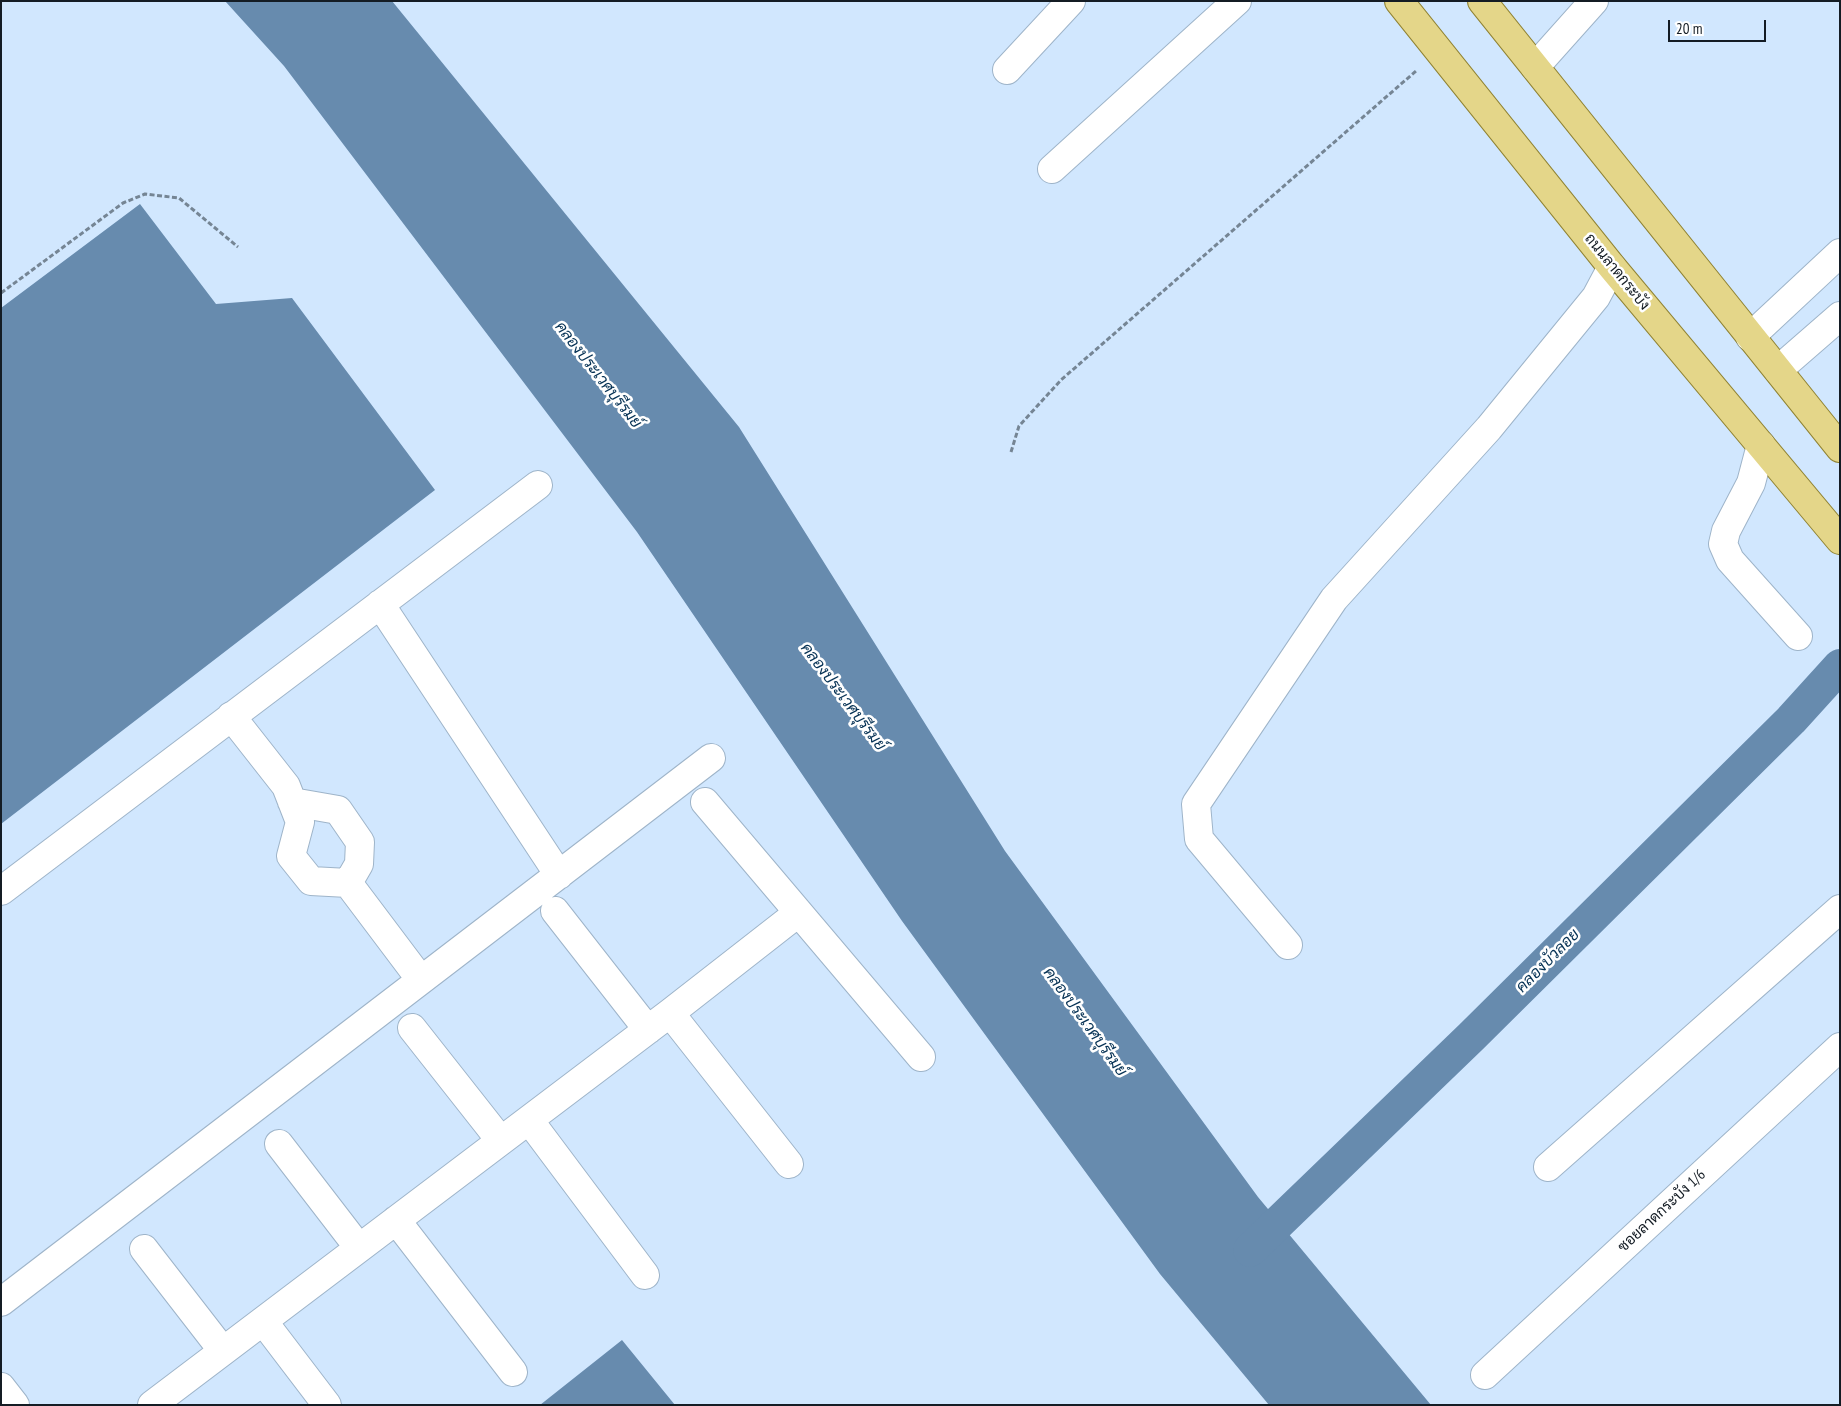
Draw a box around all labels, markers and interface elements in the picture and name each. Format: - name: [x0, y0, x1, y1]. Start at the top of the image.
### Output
- scale bar: [1671, 10, 1768, 42]
- text: 20 m: [1676, 19, 1702, 38]
- street label: ถนนลาดกระบัง: [1581, 230, 1653, 314]
- water label: คลองประเวศบุรีรมย์: [550, 318, 646, 432]
- water label: คลองประเวศบุรีรมย์: [796, 639, 890, 755]
- water label: คลองบัวลอย: [1512, 925, 1584, 997]
- water label: คลองประเวศบุรีรมย์: [1039, 964, 1131, 1080]
- street label: ซอยลาดกระบัง 1/6: [1615, 1166, 1709, 1256]

